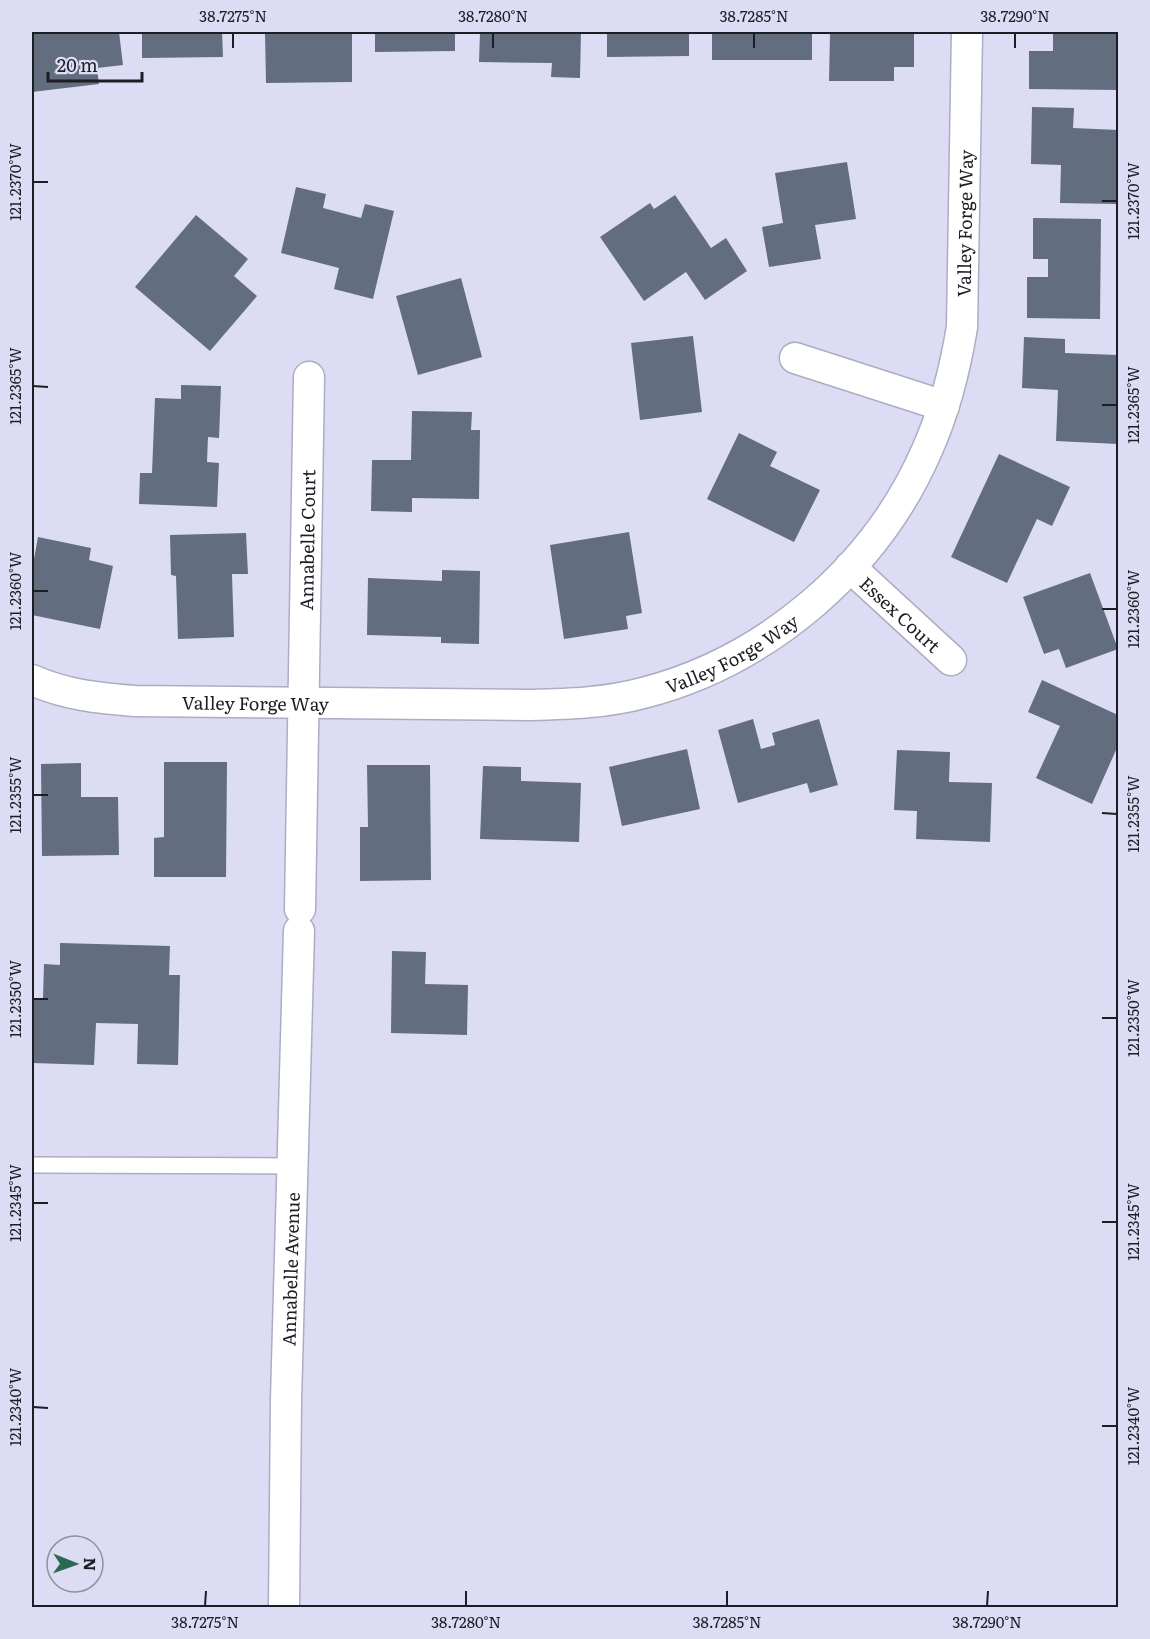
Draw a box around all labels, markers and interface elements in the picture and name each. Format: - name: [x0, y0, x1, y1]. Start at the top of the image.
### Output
- text: 38.7275°N: [199, 4, 267, 27]
- text: 38.7280°N: [458, 4, 528, 27]
- text: 38.7285°N: [719, 4, 789, 27]
- text: 38.7290°N: [980, 4, 1050, 27]
- scale bar: [48, 45, 142, 83]
- text: 20 m: [57, 51, 98, 78]
- text: 121.2370°W: [3, 143, 26, 221]
- street label: Valley Forge Way: [949, 149, 979, 297]
- text: 121.2370°W: [1121, 162, 1144, 240]
- text: 121.2365°W: [3, 347, 26, 425]
- text: 121.2365°W: [1121, 366, 1144, 444]
- street label: Annabelle Court: [292, 469, 321, 611]
- text: 121.2360°W: [3, 551, 26, 630]
- text: 121.2360°W: [1121, 569, 1144, 648]
- street label: Essex Court: [854, 570, 948, 658]
- street label: Valley Forge Way: [662, 607, 804, 699]
- street label: Valley Forge Way: [182, 688, 330, 716]
- text: 121.2355°W: [3, 756, 26, 834]
- text: 121.2355°W: [1121, 775, 1144, 853]
- text: 121.2350°W: [3, 959, 26, 1038]
- text: 121.2350°W: [1121, 978, 1144, 1057]
- text: 121.2345°W: [3, 1164, 26, 1242]
- text: 121.2345°W: [1121, 1183, 1144, 1261]
- street label: Annabelle Avenue: [274, 1192, 305, 1346]
- text: 121.2340°W: [3, 1367, 26, 1446]
- text: 121.2340°W: [1121, 1386, 1144, 1465]
- north arrow: [45, 1534, 105, 1594]
- text: N: [79, 1557, 103, 1571]
- text: 38.7275°N: [171, 1610, 239, 1633]
- text: 38.7280°N: [431, 1610, 501, 1633]
- text: 38.7285°N: [692, 1610, 762, 1633]
- text: 38.7290°N: [952, 1610, 1022, 1633]

